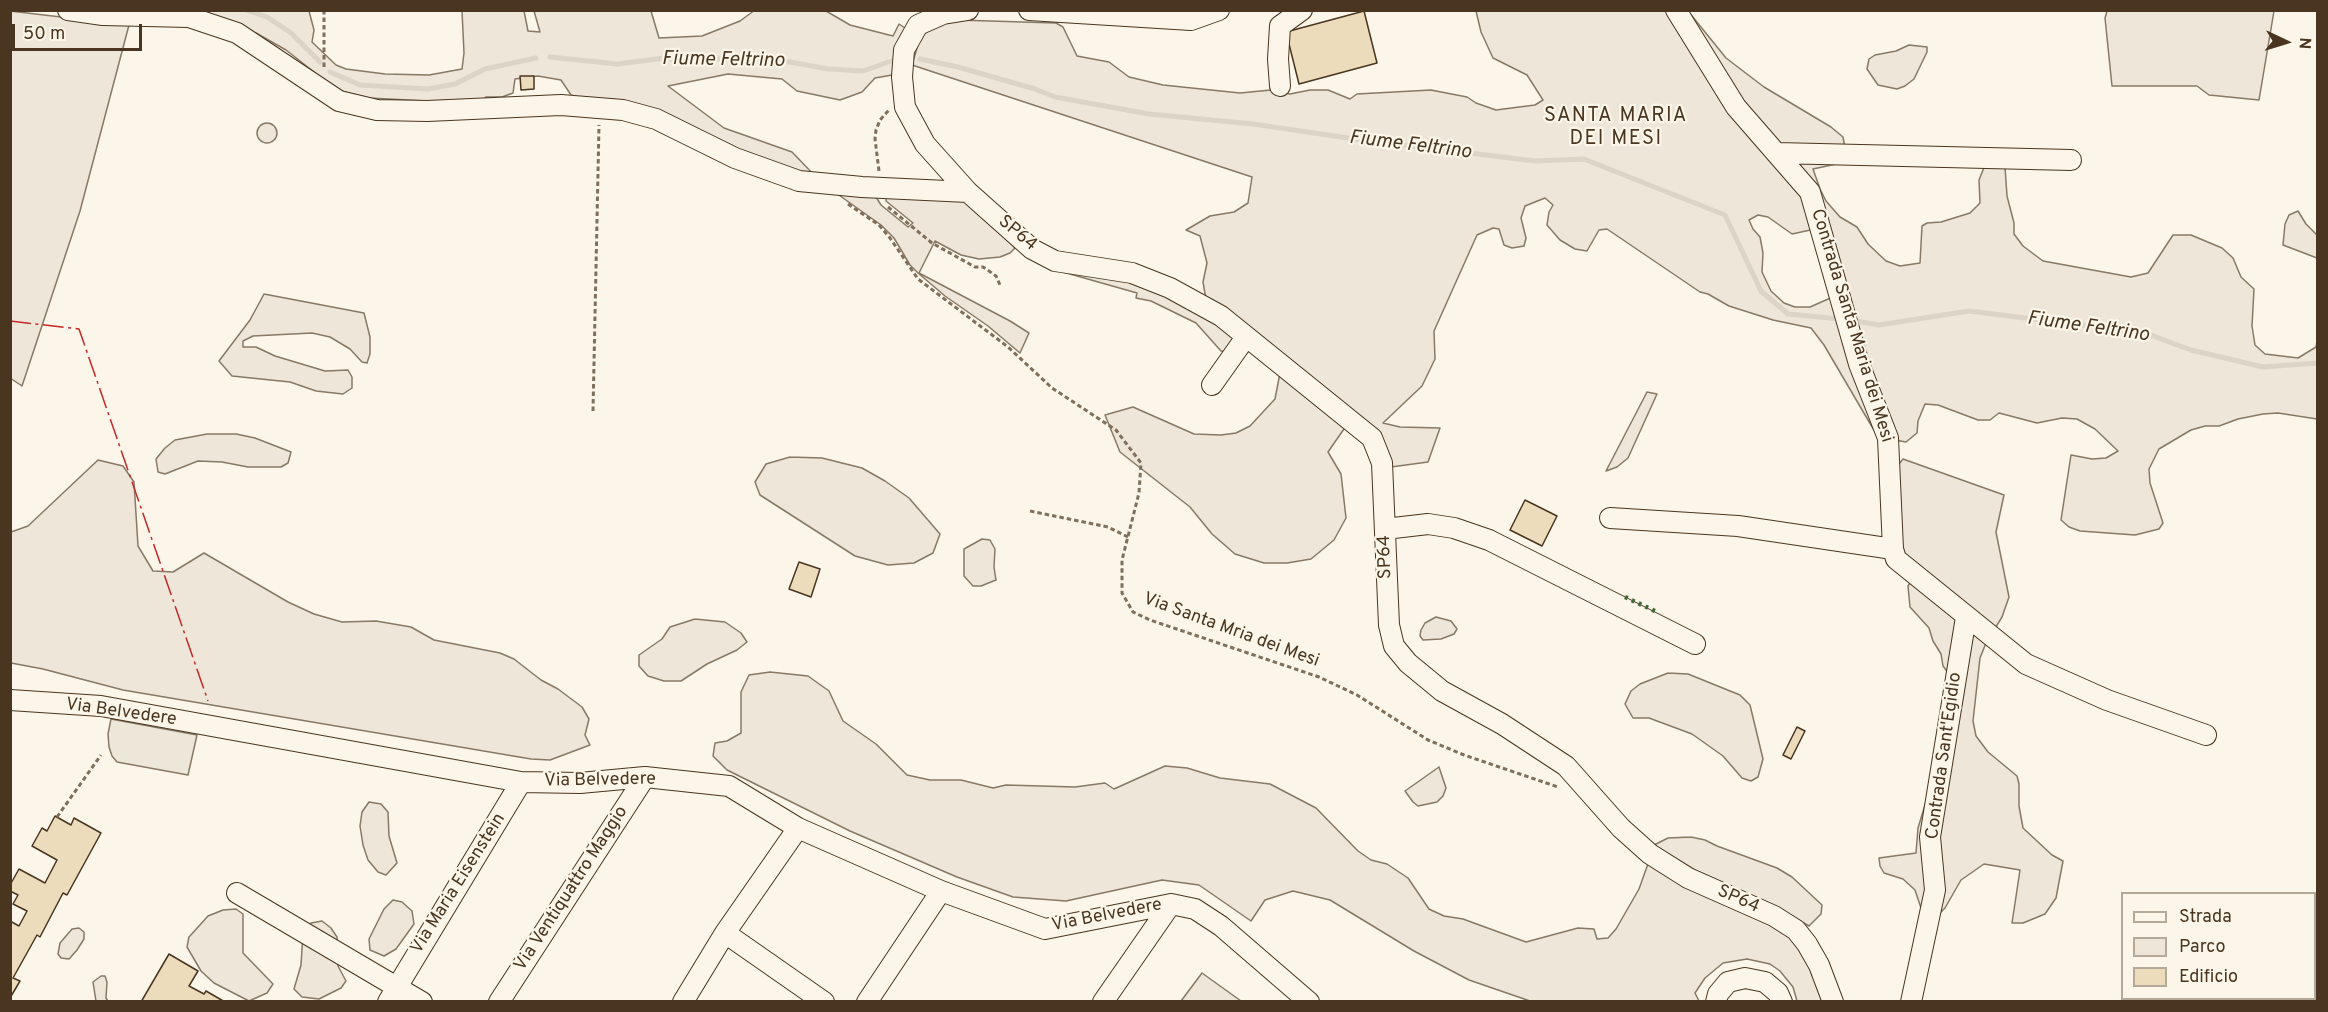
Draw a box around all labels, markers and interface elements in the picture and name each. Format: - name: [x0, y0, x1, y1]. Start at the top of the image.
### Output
- scale bar: [15, 12, 146, 50]
- north arrow: [2256, 12, 2316, 72]
- text: 50 m: [23, 23, 65, 46]
- text: N: [2294, 37, 2314, 50]
- water label: Fiume Feltrino: [661, 48, 785, 74]
- district label: SANTA MARIA DEI MESI: [1544, 105, 1688, 152]
- water label: Fiume Feltrino: [1347, 127, 1473, 165]
- street label: Contrada Santa Maria dei Mesi: [1805, 207, 1897, 445]
- street label: SP64: [993, 212, 1041, 256]
- water label: Fiume Feltrino: [2025, 308, 2151, 348]
- street label: SP64: [1374, 535, 1398, 579]
- street label: Via Santa Mria dei Mesi: [1140, 589, 1322, 673]
- street label: Contrada Sant'Egidio: [1923, 671, 1967, 841]
- street label: Via Belvedere: [64, 695, 178, 731]
- street label: Via Belvedere: [544, 769, 656, 793]
- street label: Via Ventiquattro Maggio: [511, 802, 633, 976]
- street label: Via Maria Eisenstein: [407, 810, 511, 958]
- street label: SP64: [1713, 881, 1763, 919]
- legend: [2121, 892, 2316, 1000]
- street label: Via Belvedere: [1050, 895, 1164, 937]
- text: Strada: [2179, 906, 2232, 929]
- text: Parco: [2179, 936, 2225, 959]
- text: Edificio: [2179, 966, 2238, 989]

